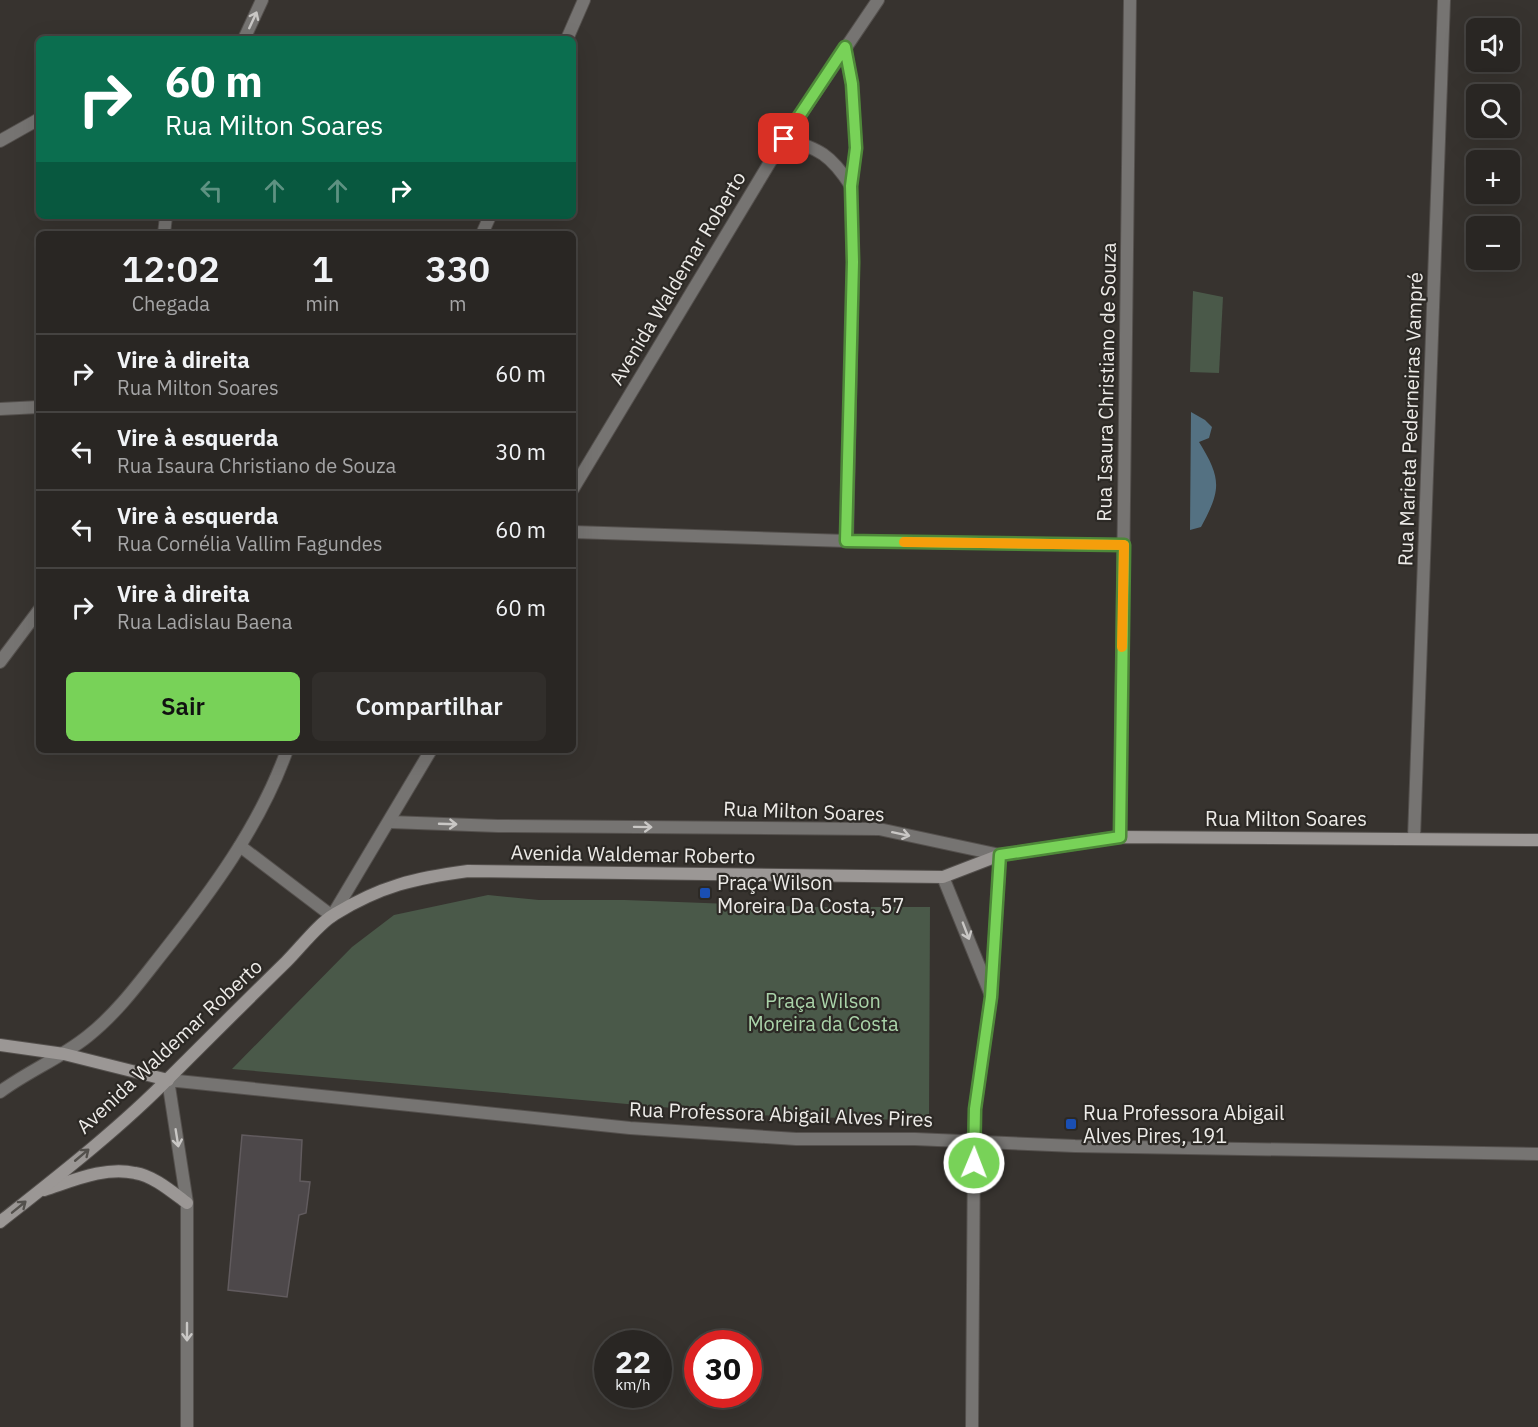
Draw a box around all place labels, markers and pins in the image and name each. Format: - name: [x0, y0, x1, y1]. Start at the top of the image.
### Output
- pin: [758, 113, 809, 164]
- place label: Praça Wilson Moreira Da Costa, 57: [717, 869, 904, 919]
- marker: Praça Wilson Moreira Da Costa, 57: [698, 886, 712, 900]
- place label: Rua Professora Abigail Alves Pires, 191: [1083, 1099, 1284, 1149]
- marker: Rua Professora Abigail Alves Pires, 191: [1064, 1117, 1078, 1131]

